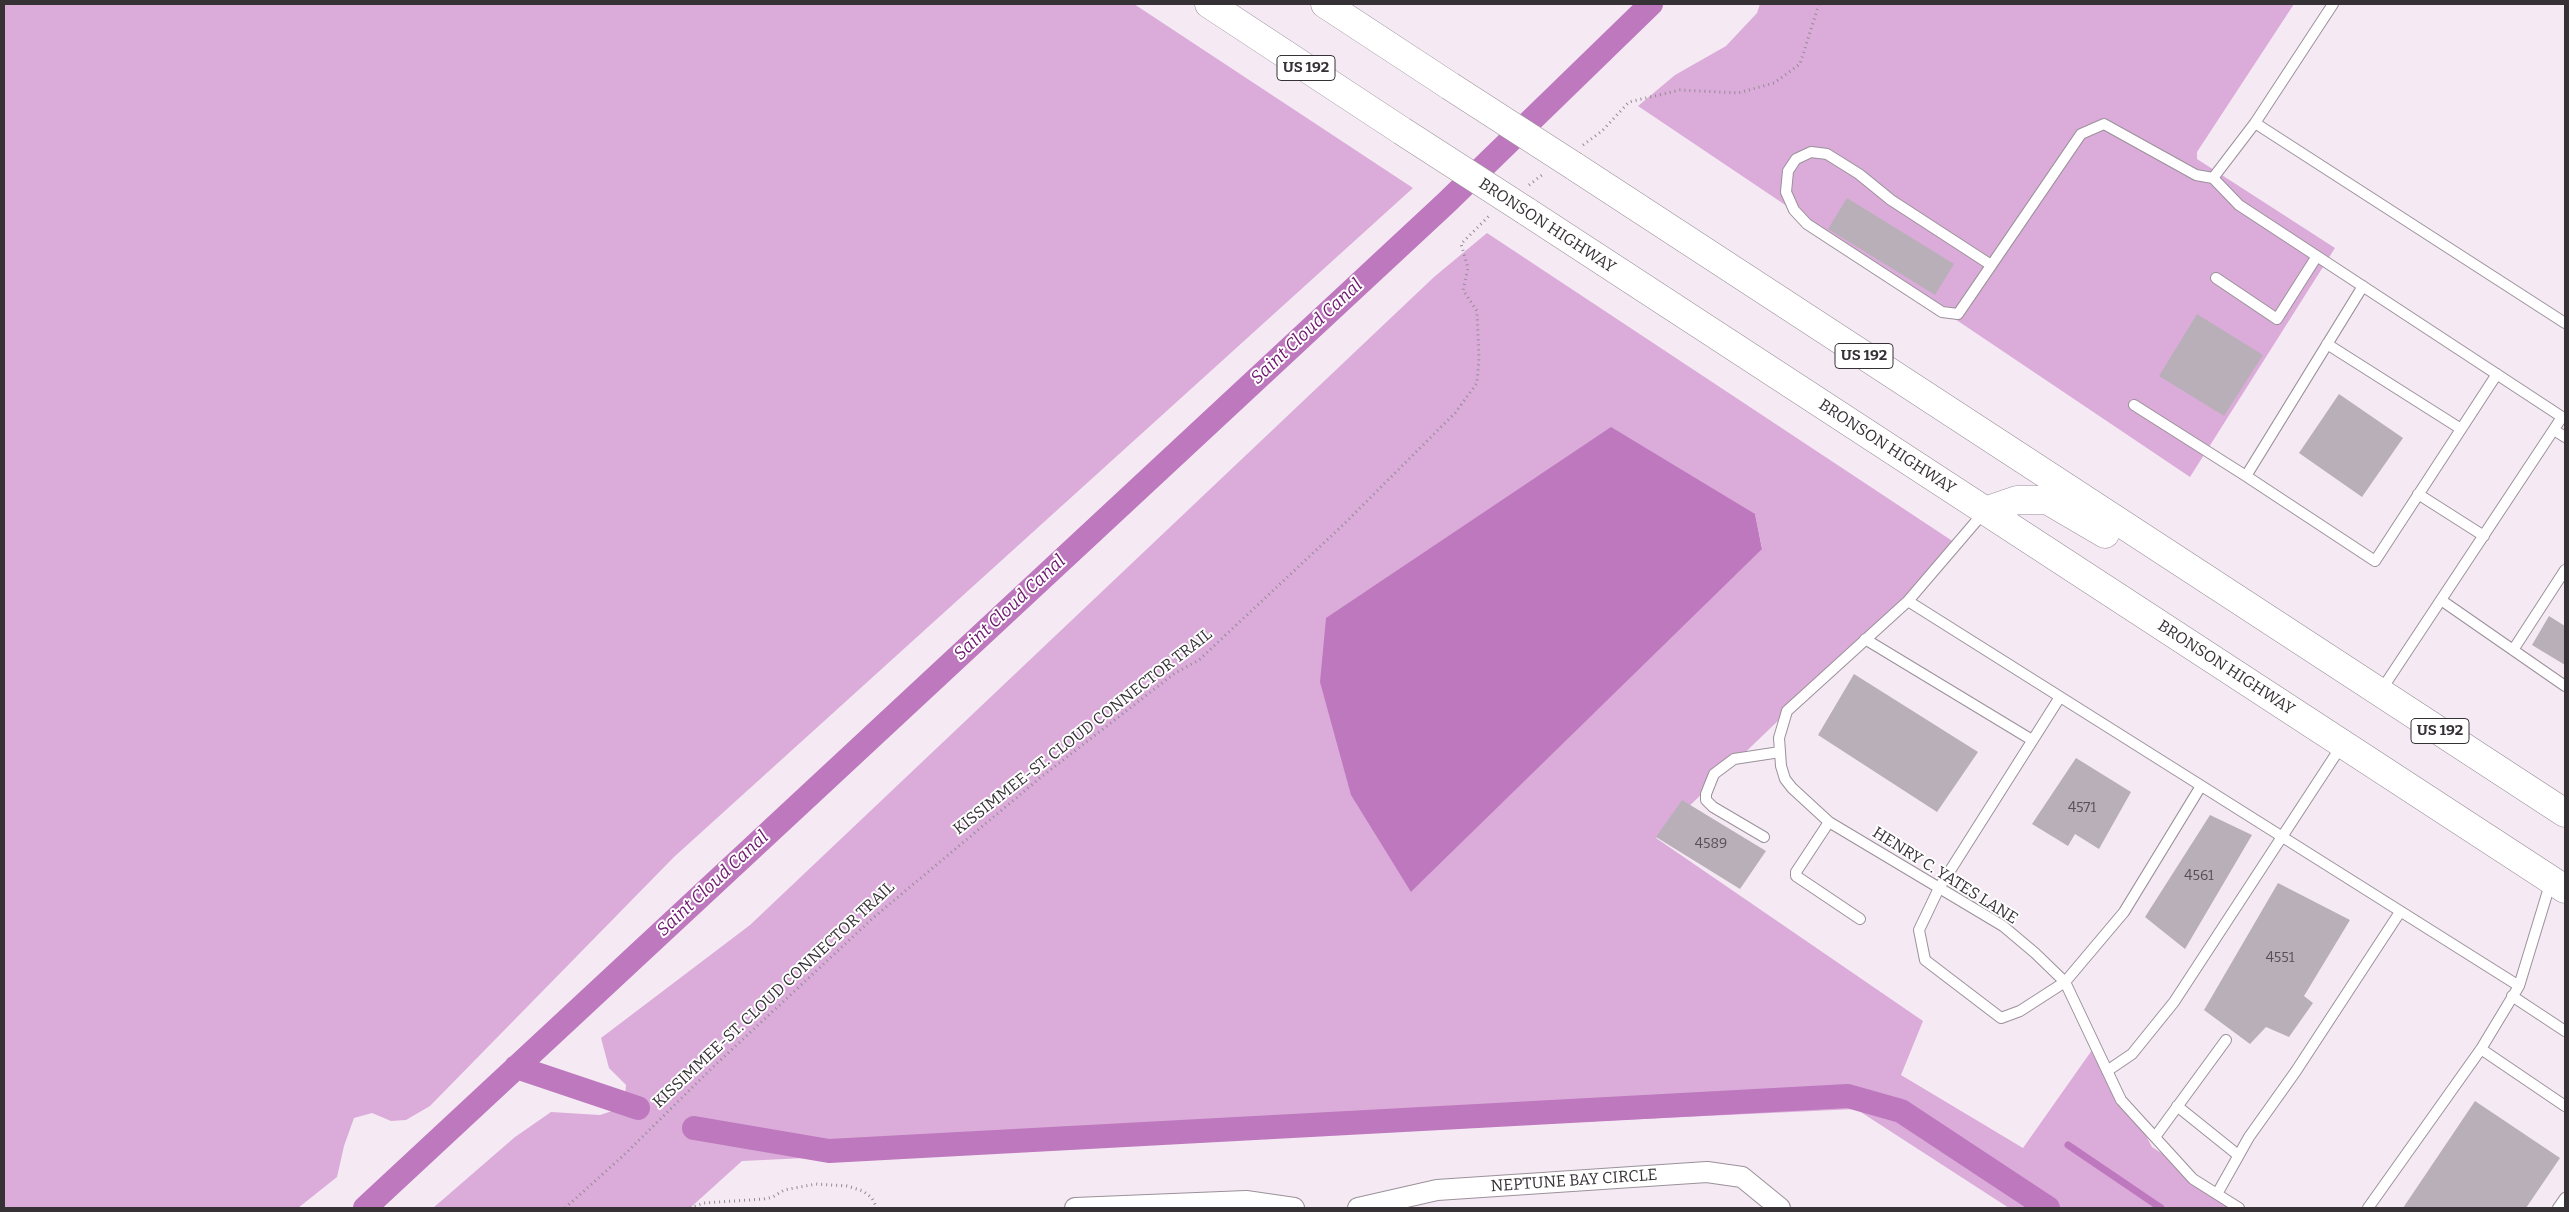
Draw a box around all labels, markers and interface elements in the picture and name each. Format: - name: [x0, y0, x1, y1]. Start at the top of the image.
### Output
- road number: US 192: [1277, 56, 1335, 80]
- street label: BRONSON HIGHWAY: [1475, 175, 1619, 277]
- water label: Saint Cloud Canal: [1247, 275, 1367, 389]
- road number: US 192: [1835, 344, 1893, 368]
- street label: BRONSON HIGHWAY: [1815, 396, 1959, 498]
- water label: Saint Cloud Canal: [950, 551, 1070, 665]
- street label: BRONSON HIGHWAY: [2154, 617, 2298, 719]
- street label: KISSIMMEE-ST. CLOUD CONNECTOR TRAIL: [950, 625, 1216, 839]
- road number: US 192: [2411, 718, 2469, 744]
- house number: 4571: [2068, 800, 2096, 816]
- street label: HENRY C. YATES LANE: [1869, 823, 2021, 929]
- water label: Saint Cloud Canal: [653, 827, 773, 941]
- house number: 4589: [1695, 836, 1727, 852]
- house number: 4561: [2184, 868, 2214, 884]
- street label: KISSIMMEE-ST. CLOUD CONNECTOR TRAIL: [649, 878, 899, 1112]
- house number: 4551: [2266, 950, 2294, 966]
- street label: NEPTUNE BAY CIRCLE: [1490, 1166, 1658, 1196]

